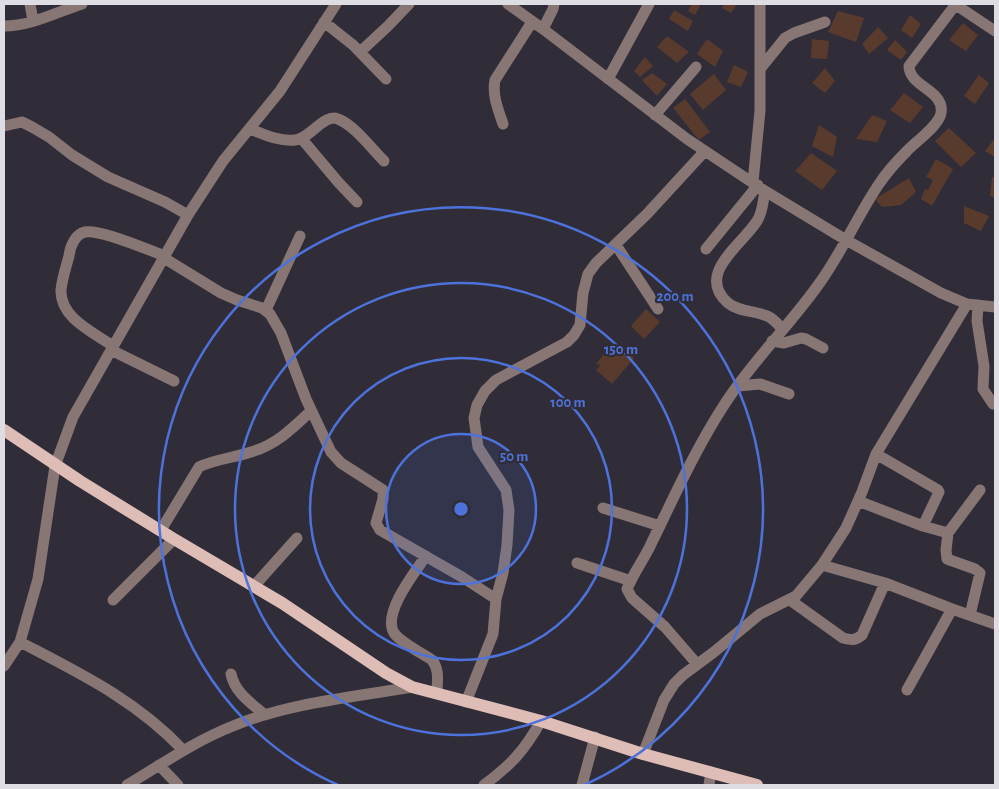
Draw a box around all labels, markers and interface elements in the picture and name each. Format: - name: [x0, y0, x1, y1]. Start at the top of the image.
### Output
- text: 200 m: [656, 289, 694, 304]
- text: 150 m: [604, 342, 638, 357]
- text: 100 m: [550, 395, 586, 410]
- text: 50 m: [500, 449, 528, 464]
- centre of rings: [452, 500, 470, 518]

